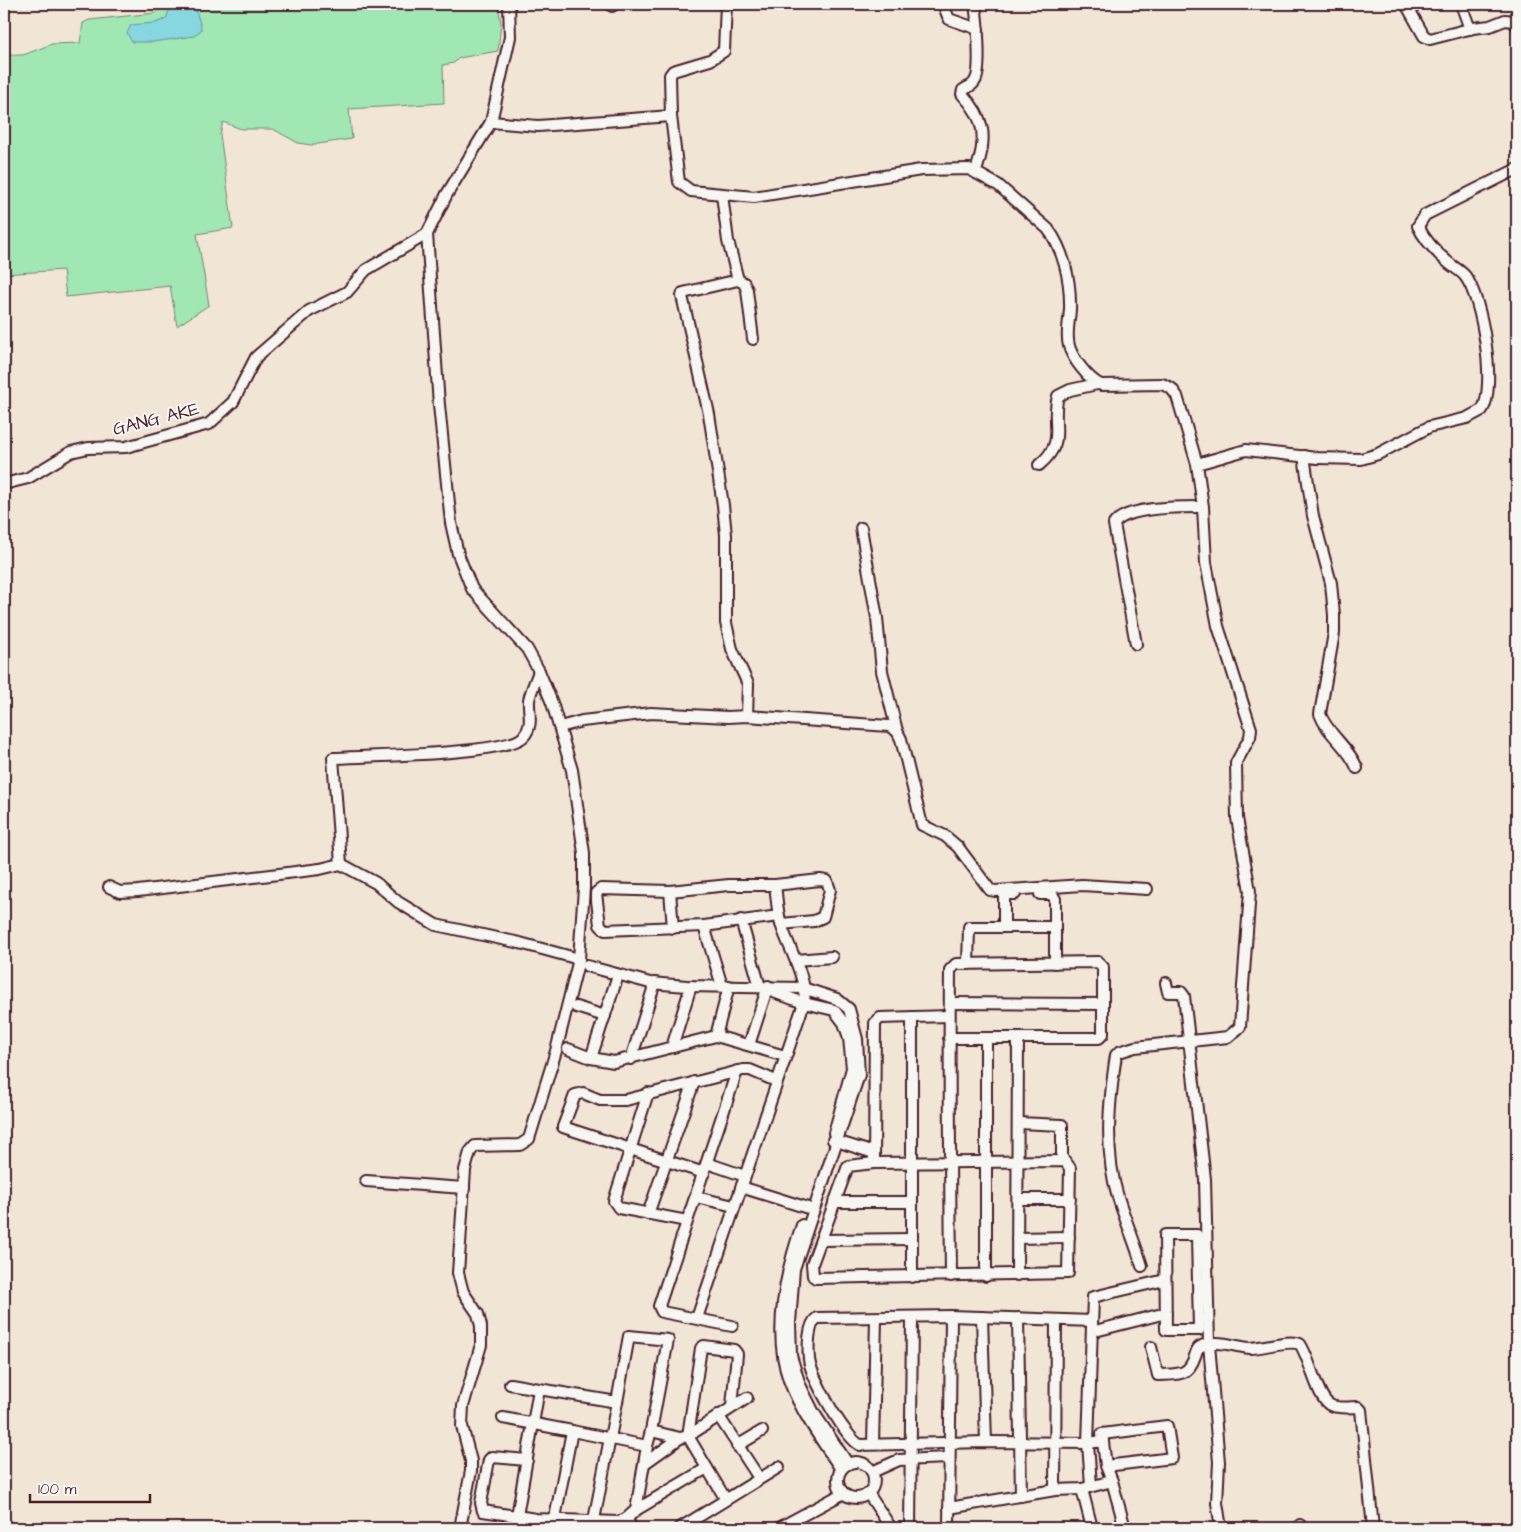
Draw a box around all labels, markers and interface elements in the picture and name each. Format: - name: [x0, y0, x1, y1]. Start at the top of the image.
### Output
- street label: GANG AKE: [110, 396, 202, 442]
- scale bar: [30, 1472, 150, 1504]
- text: 100 m: [38, 1479, 77, 1500]

